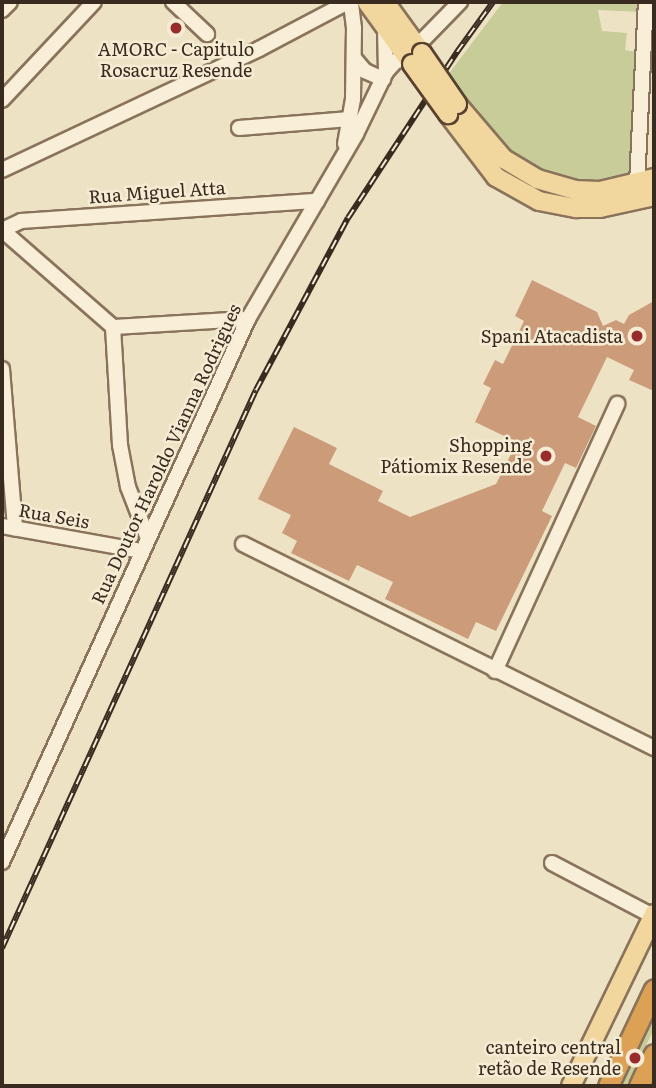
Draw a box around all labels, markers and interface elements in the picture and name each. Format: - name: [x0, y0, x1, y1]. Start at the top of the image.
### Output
- marker: AMORC - Capitulo Rosacruz Resende: [168, 20, 184, 36]
- place label: AMORC - Capitulo Rosacruz Resende: [98, 39, 254, 82]
- street label: Rua Miguel Atta: [88, 176, 226, 208]
- street label: Rua Doutor Haroldo Vianna Rodrigues: [87, 301, 245, 607]
- place label: Spani Atacadista: [481, 325, 623, 347]
- marker: Spani Atacadista: [629, 328, 645, 344]
- place label: Shopping Pátiomix Resende: [380, 435, 532, 478]
- marker: Shopping Pátiomix Resende: [538, 448, 554, 464]
- street label: Rua Seis: [17, 499, 91, 533]
- place label: canteiro central retão de Resende: [478, 1037, 621, 1080]
- marker: canteiro central retão de Resende: [627, 1050, 643, 1066]

